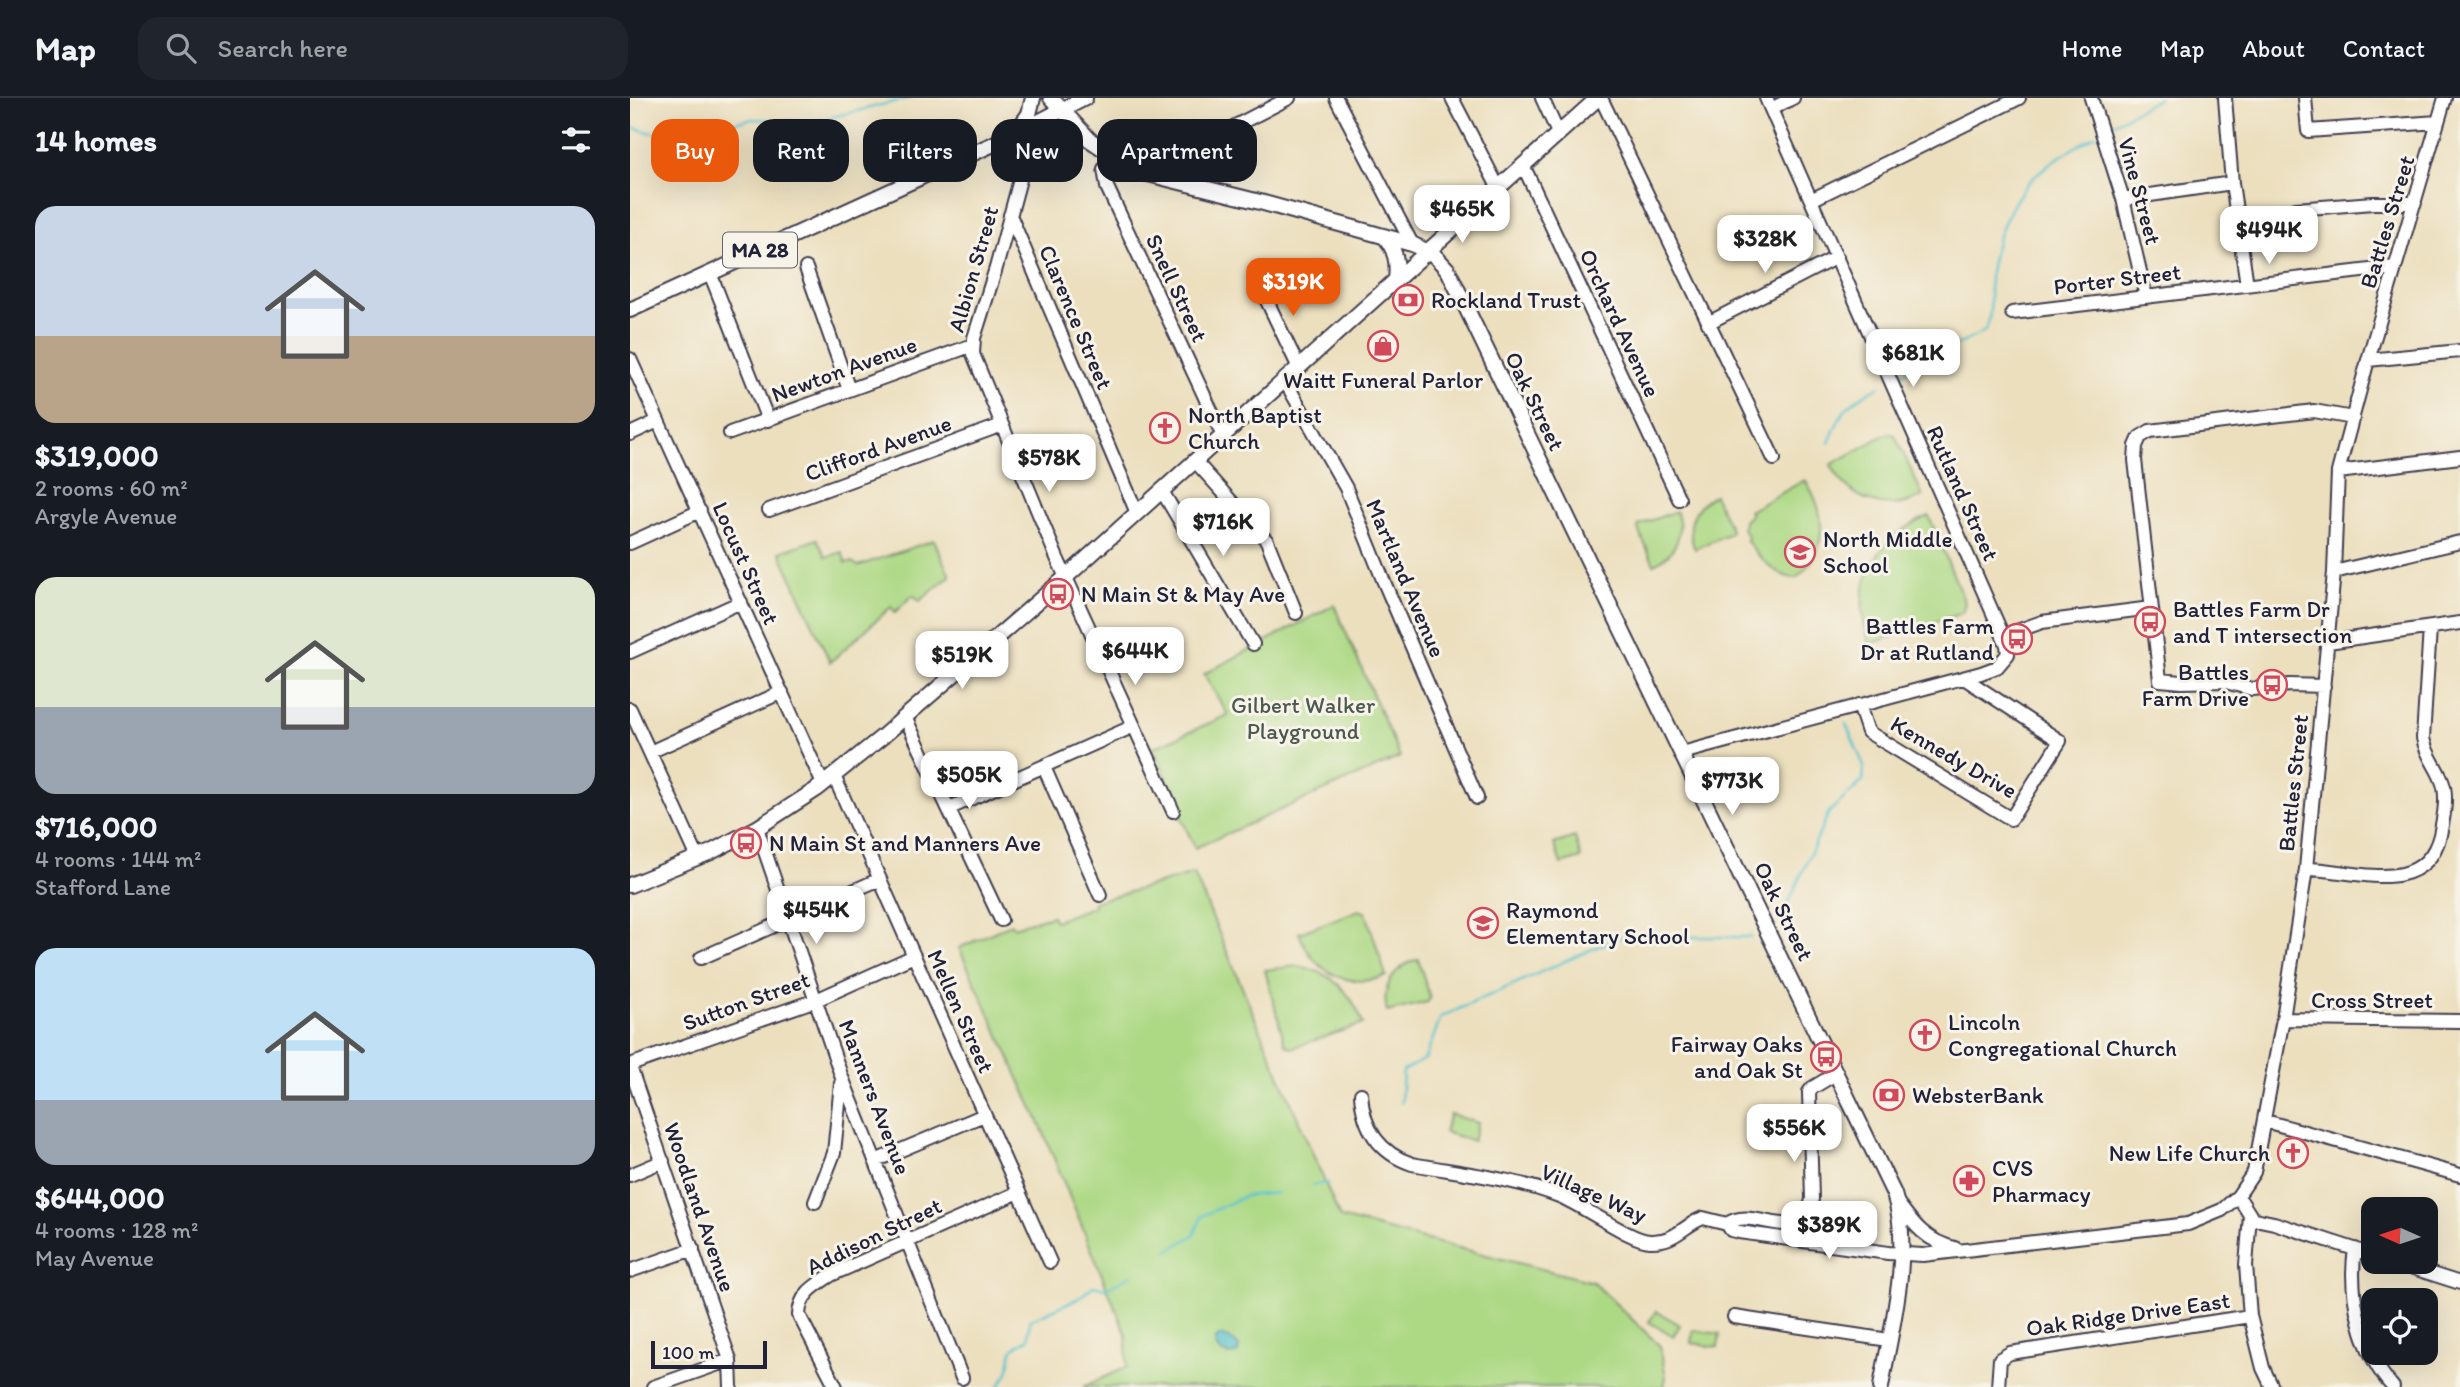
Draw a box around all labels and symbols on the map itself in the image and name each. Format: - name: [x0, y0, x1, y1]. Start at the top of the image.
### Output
- street label: Vine Street: [2112, 134, 2168, 248]
- street label: Battles Street: [2354, 152, 2421, 292]
- pin: $465K: [1413, 186, 1511, 245]
- street label: Albion Street: [942, 202, 1004, 335]
- pin: $494K: [2220, 206, 2318, 266]
- pin: $328K: [1716, 216, 1814, 275]
- street label: Snell Street: [1140, 230, 1214, 347]
- road number: MA 28: [723, 232, 797, 268]
- street label: Clarence Street: [1033, 241, 1119, 393]
- street label: Orchard Avenue: [1573, 245, 1667, 401]
- street label: Porter Street: [2052, 257, 2183, 301]
- pin: $319K: [1244, 258, 1342, 318]
- bank icon: Rockland Trust: [1391, 283, 1425, 317]
- place label: Rockland Trust: [1431, 286, 1581, 314]
- shop icon: Waitt Funeral Parlor: [1366, 329, 1400, 363]
- street label: Newton Avenue: [767, 330, 921, 408]
- pin: $681K: [1864, 330, 1962, 389]
- street label: Oak Street: [1499, 347, 1571, 455]
- place label: Waitt Funeral Parlor: [1283, 366, 1483, 394]
- place label: North Baptist Church: [1188, 401, 1322, 455]
- street label: Clifford Avenue: [801, 409, 955, 487]
- church icon: North Baptist Church: [1148, 411, 1182, 445]
- street label: Rutland Street: [1921, 421, 2005, 565]
- pin: $578K: [1000, 434, 1098, 494]
- street label: Martland Avenue: [1360, 495, 1452, 661]
- street label: Locust Street: [706, 497, 786, 629]
- pin: $716K: [1174, 498, 1272, 558]
- place label: North Middle School: [1823, 525, 1953, 579]
- school or university icon: North Middle School: [1783, 535, 1817, 569]
- bus stop icon: N Main St & May Ave: [1041, 577, 1075, 611]
- place label: N Main St & May Ave: [1081, 580, 1285, 608]
- place label: Battles Farm Dr and T intersection: [2173, 595, 2352, 649]
- bus stop icon: Battles Farm Dr and T intersection: [2133, 605, 2167, 639]
- place label: Battles Farm Dr at Rutland: [1860, 612, 1994, 666]
- bus stop icon: Battles Farm Dr at Rutland: [2000, 622, 2034, 656]
- pin: $644K: [1086, 628, 1184, 687]
- pin: $519K: [913, 632, 1011, 691]
- place label: Battles Farm Drive: [2142, 658, 2249, 712]
- bus stop icon: Battles Farm Drive: [2255, 668, 2289, 702]
- park label: Gilbert Walker Playground: [1231, 691, 1375, 745]
- street label: Kennedy Drive: [1886, 709, 2022, 805]
- street label: Battles Street: [2272, 713, 2314, 853]
- pin: $505K: [920, 752, 1018, 811]
- pin: $773K: [1683, 758, 1781, 817]
- bus stop icon: N Main St and Manners Ave: [729, 826, 763, 860]
- place label: N Main St and Manners Ave: [769, 829, 1041, 857]
- street label: Oak Street: [1748, 857, 1820, 965]
- pin: $454K: [767, 886, 865, 946]
- place label: Raymond Elementary School: [1506, 896, 1690, 950]
- school or university icon: Raymond Elementary School: [1466, 906, 1500, 940]
- street label: Mellen Street: [921, 945, 1001, 1077]
- street label: Sutton Street: [679, 965, 813, 1037]
- street label: Cross Street: [2311, 986, 2433, 1014]
- place label: Lincoln Congregational Church: [1948, 1008, 2177, 1062]
- street label: Manners Avenue: [833, 1015, 917, 1179]
- church icon: Lincoln Congregational Church: [1908, 1018, 1942, 1052]
- place label: Fairway Oaks and Oak St: [1671, 1030, 1803, 1084]
- bus stop icon: Fairway Oaks and Oak St: [1809, 1040, 1843, 1074]
- bank icon: WebsterBank: [1872, 1078, 1906, 1112]
- place label: WebsterBank: [1912, 1081, 2044, 1109]
- pin: $556K: [1745, 1104, 1843, 1164]
- street label: Woodland Avenue: [658, 1119, 742, 1295]
- church icon: New Life Church: [2276, 1136, 2310, 1170]
- place label: New Life Church: [2109, 1139, 2270, 1167]
- place label: CVS Pharmacy: [1992, 1154, 2091, 1208]
- street label: Village Way: [1537, 1157, 1652, 1229]
- pharmacy icon: CVS Pharmacy: [1952, 1164, 1986, 1198]
- street label: Addison Street: [802, 1191, 946, 1281]
- north arrow: [2361, 1197, 2438, 1274]
- pin: $389K: [1780, 1202, 1878, 1261]
- street label: Oak Ridge Drive East: [2024, 1286, 2232, 1342]
- scale bar: [651, 1338, 766, 1370]

